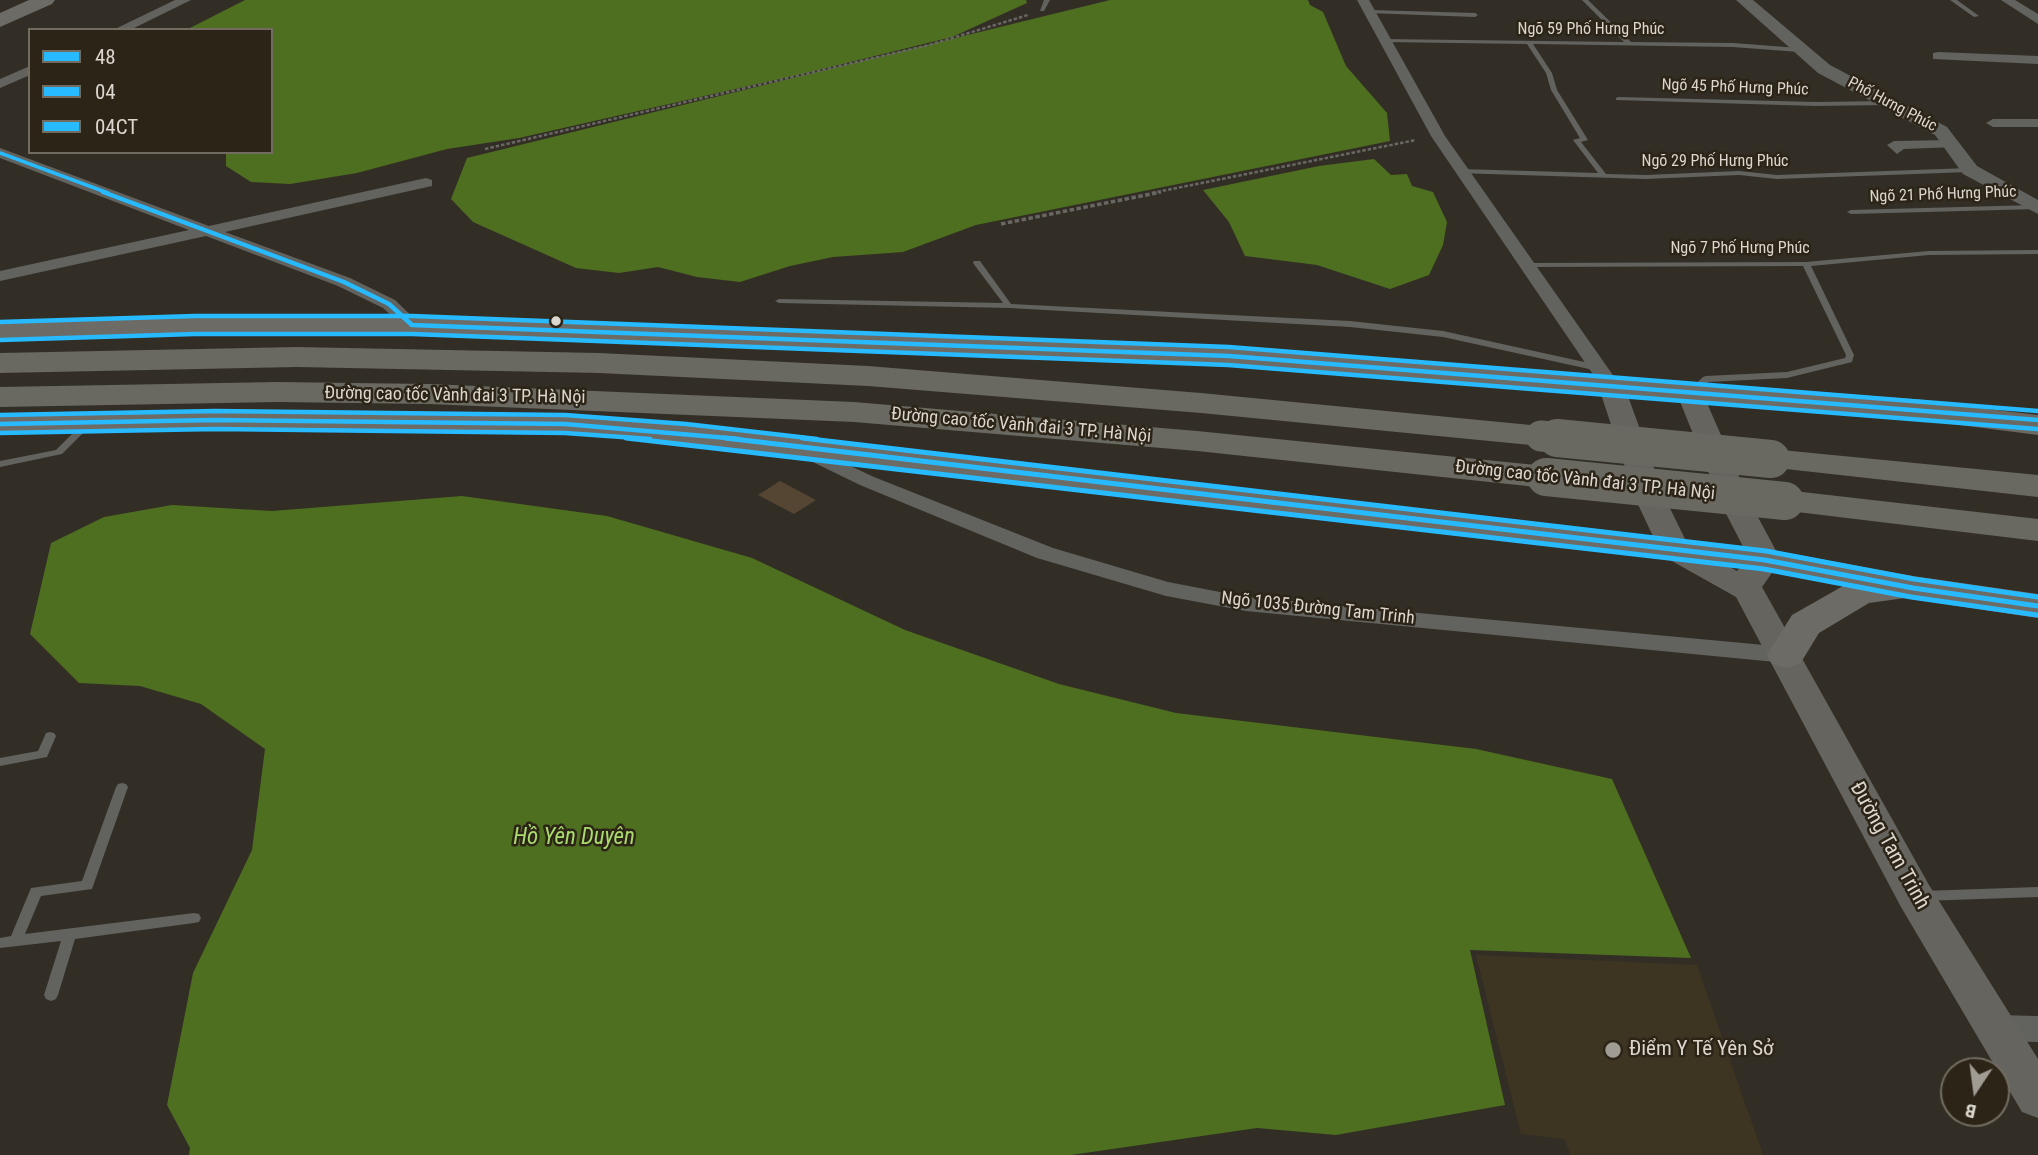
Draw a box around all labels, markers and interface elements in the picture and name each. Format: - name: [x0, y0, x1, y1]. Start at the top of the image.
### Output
- street label: Ngõ 59 Phố Hưng Phúc: [1517, 20, 1665, 40]
- legend: [28, 28, 273, 154]
- text: 48: [95, 45, 116, 69]
- street label: Phố Hưng Phúc: [1844, 74, 1940, 136]
- street label: Ngõ 45 Phố Hưng Phúc: [1661, 76, 1809, 100]
- text: 04: [95, 80, 116, 104]
- text: 04CT: [95, 115, 138, 139]
- street label: Ngõ 29 Phố Hưng Phúc: [1641, 152, 1789, 172]
- street label: Ngõ 21 Phố Hưng Phúc: [1869, 183, 2017, 207]
- street label: Ngõ 7 Phố Hưng Phúc: [1670, 239, 1810, 259]
- unlabelled marker: [549, 314, 563, 328]
- street label: Đường cao tốc Vành đai 3 TP. Hà Nội: [324, 383, 586, 409]
- street label: Đường cao tốc Vành đai 3 TP. Hà Nội: [890, 404, 1152, 448]
- street label: Đường cao tốc Vành đai 3 TP. Hà Nội: [1454, 457, 1716, 505]
- street label: Ngõ 1035 Đường Tam Trinh: [1220, 588, 1416, 630]
- street label: Đường Tam Trinh: [1844, 778, 1934, 914]
- water label: Hồ Yên Duyên: [513, 824, 635, 852]
- place label: Điểm Y Tế Yên Sở: [1629, 1037, 1774, 1063]
- marker: Điểm Y Tế Yên Sở: [1603, 1040, 1623, 1060]
- north arrow: [1940, 1057, 2010, 1127]
- text: B: [1963, 1099, 1978, 1123]

